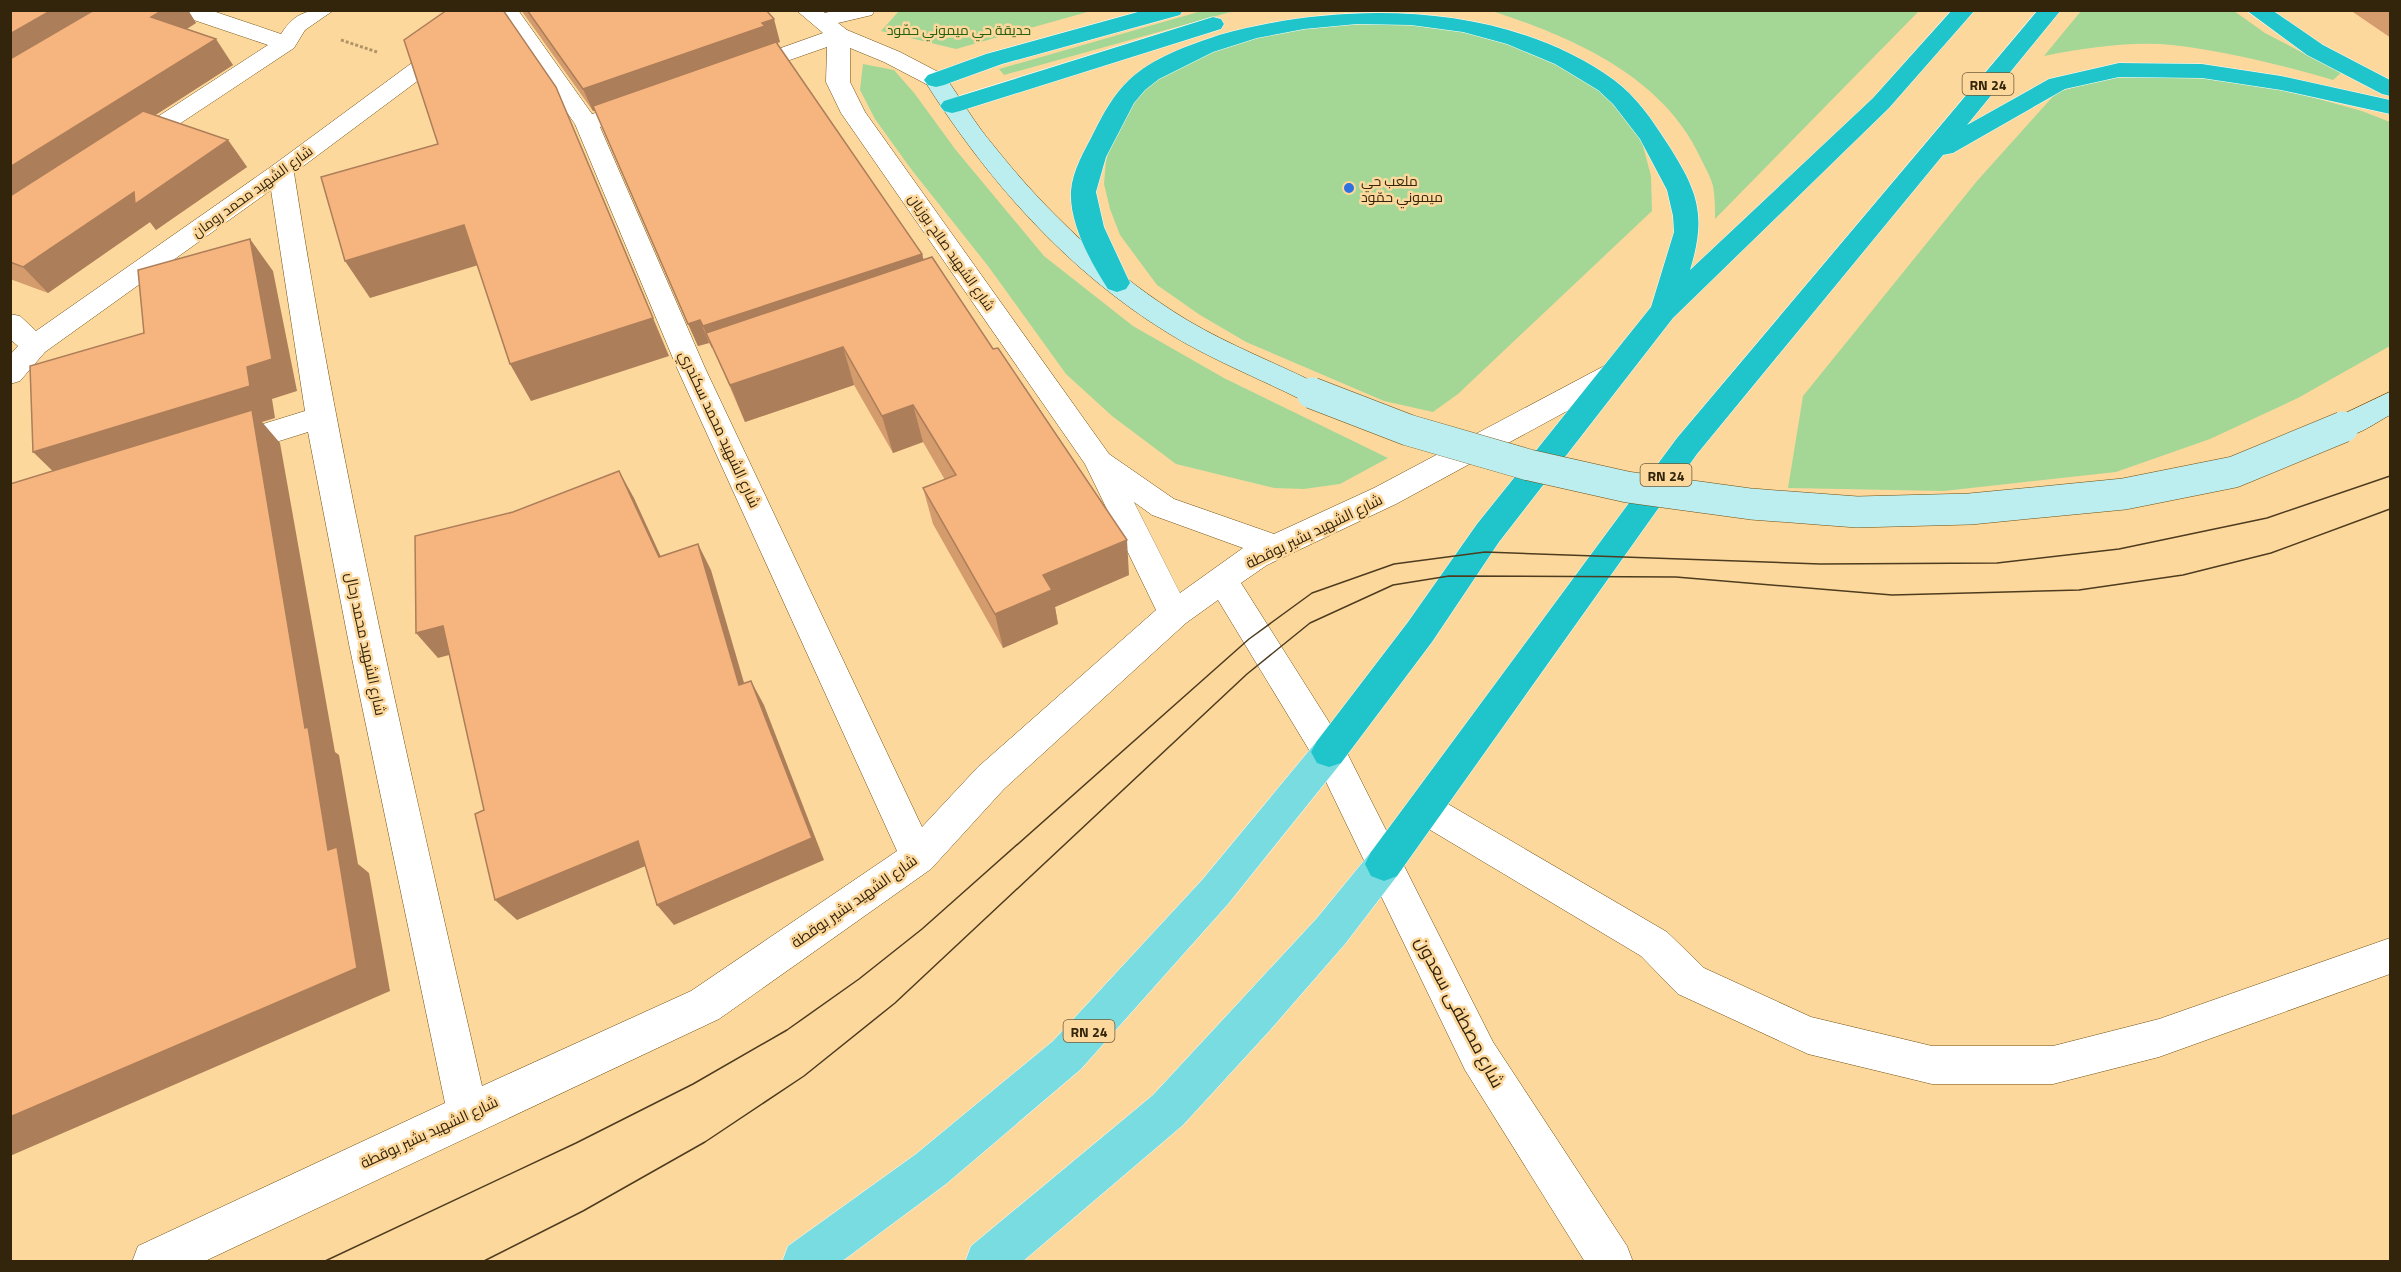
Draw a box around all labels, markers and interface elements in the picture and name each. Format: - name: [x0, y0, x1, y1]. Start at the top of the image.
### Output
- park label: حديقة حي ميموني حمّود: [887, 19, 1031, 42]
- road number: RN 24: [1962, 73, 2014, 95]
- street label: شارع الشهيد محمد رومان: [187, 140, 317, 242]
- place label: ملعب حي ميموني حمّود: [1361, 170, 1443, 209]
- marker: ملعب حي ميموني حمّود: [1342, 181, 1356, 195]
- street label: شارع الشهيد صالح بوزيان: [904, 189, 1000, 315]
- street label: شارع الشهيد محمد سكندري: [672, 347, 767, 512]
- road number: RN 24: [1640, 464, 1692, 486]
- street label: شارع الشهيد بشير بوقطة: [1242, 488, 1386, 574]
- street label: شارع الشهيد محمد رحال: [340, 570, 392, 718]
- street label: شارع الشهيد بشير بوقطة: [786, 849, 922, 953]
- street label: شارع مصطفى سعدون: [1409, 931, 1511, 1093]
- road number: RN 24: [1064, 1020, 1114, 1042]
- street label: شارع الشهيد بشير بوقطة: [356, 1090, 502, 1174]

